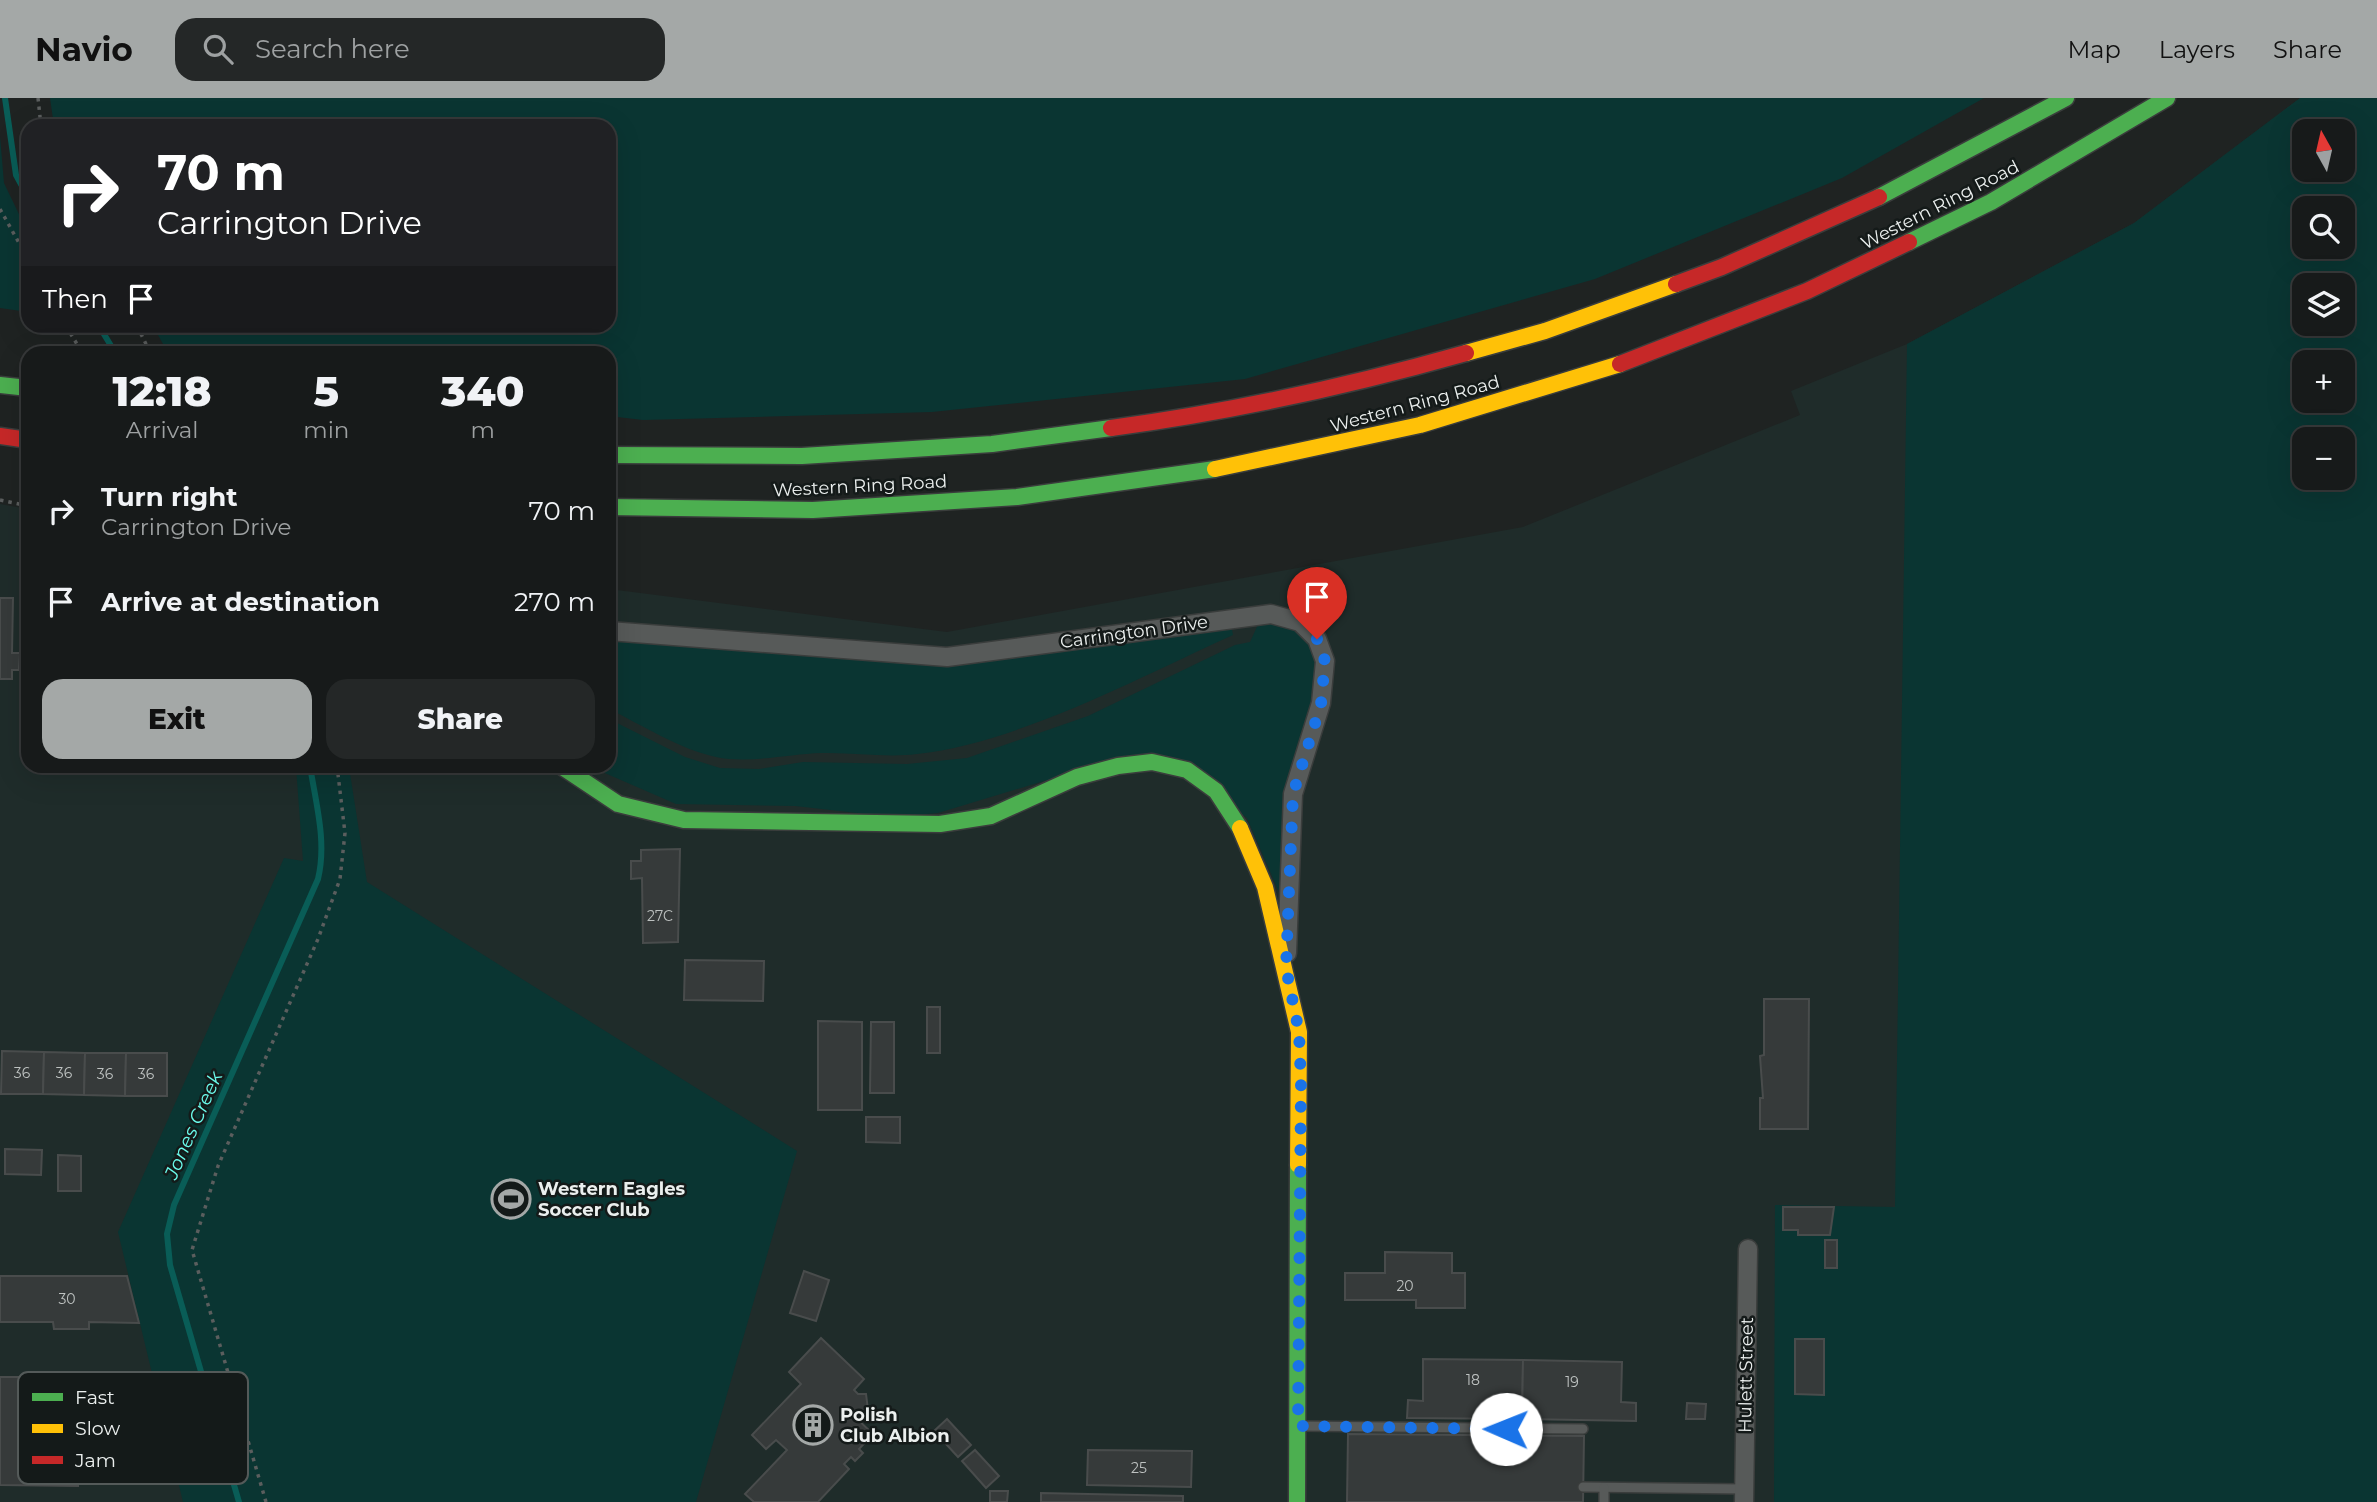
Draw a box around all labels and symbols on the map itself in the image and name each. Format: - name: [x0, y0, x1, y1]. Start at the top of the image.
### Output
- north arrow: [2292, 119, 2356, 182]
- street label: Western Ring Road: [1857, 156, 2023, 254]
- street label: Western Ring Road: [1328, 371, 1502, 437]
- street label: Western Ring Road: [772, 470, 948, 502]
- pin: [1287, 567, 1347, 639]
- street label: Carrington Drive: [1059, 611, 1209, 653]
- house number: 27C: [647, 907, 673, 925]
- house number: 36: [14, 1064, 31, 1082]
- house number: 36: [56, 1064, 73, 1082]
- house number: 36: [97, 1065, 114, 1083]
- house number: 36: [138, 1065, 155, 1083]
- water label: Jones Creek: [159, 1067, 228, 1183]
- sports icon: Western Eagles Soccer Club: [490, 1178, 532, 1220]
- place label: Western Eagles Soccer Club: [538, 1178, 686, 1221]
- house number: 20: [1396, 1277, 1414, 1295]
- house number: 30: [58, 1290, 76, 1308]
- street label: Hulett Street: [1734, 1317, 1758, 1433]
- house number: 18: [1466, 1371, 1480, 1389]
- legend: [18, 1372, 248, 1484]
- house number: 19: [1565, 1373, 1579, 1391]
- text: Fast: [75, 1386, 115, 1409]
- position arrow: [1469, 1392, 1543, 1466]
- building icon: Polish Club Albion: [792, 1404, 834, 1446]
- place label: Polish Club Albion: [840, 1404, 950, 1447]
- text: Slow: [75, 1417, 120, 1440]
- text: Jam: [74, 1449, 116, 1472]
- house number: 25: [1131, 1459, 1147, 1477]

